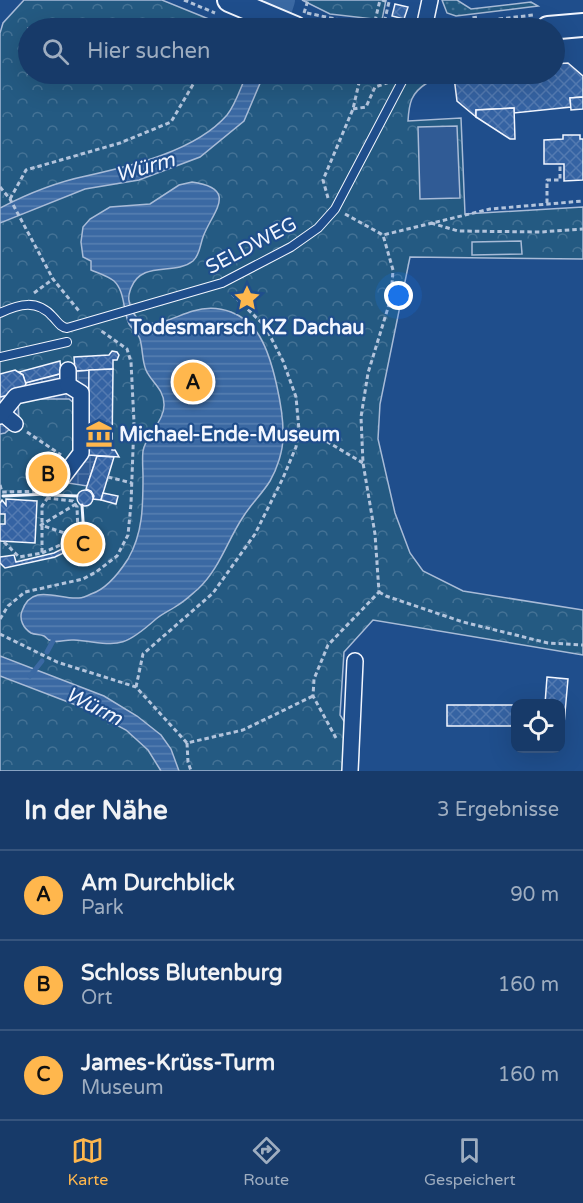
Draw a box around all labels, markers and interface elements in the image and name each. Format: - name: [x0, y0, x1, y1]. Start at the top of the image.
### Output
- search box: [18, 18, 565, 84]
- icon: search: [39, 35, 72, 68]
- text: Hier suchen: [87, 38, 210, 64]
- water label: Würm: [113, 147, 178, 188]
- street label: SELDWEG: [202, 212, 301, 280]
- your location: [384, 281, 413, 310]
- place icon: Todesmarsch KZ Dachau: [232, 283, 262, 313]
- place label: Todesmarsch KZ Dachau: [128, 316, 365, 340]
- pin: A: [174, 360, 212, 404]
- museum icon: Michael-Ende-Museum: [84, 419, 114, 449]
- place label: Michael-Ende-Museum: [119, 423, 340, 447]
- pin: B: [28, 452, 68, 496]
- pin: C: [64, 522, 103, 566]
- water label: Würm: [61, 682, 127, 732]
- map controls: [511, 699, 565, 753]
- button: locate: [511, 699, 565, 753]
- text: In der Nähe: [24, 795, 168, 826]
- text: 3 Ergebnisse: [437, 798, 559, 822]
- text: Am Durchblick: [81, 870, 235, 896]
- text: A: [36, 883, 51, 907]
- text: 90 m: [510, 883, 559, 907]
- text: Park: [81, 896, 124, 920]
- text: Schloss Blutenburg: [81, 960, 283, 986]
- text: B: [37, 973, 50, 997]
- text: 160 m: [498, 973, 559, 997]
- text: Ort: [81, 986, 112, 1010]
- text: James-Krüss-Turm: [81, 1050, 275, 1076]
- text: C: [37, 1063, 50, 1087]
- text: 160 m: [498, 1063, 559, 1087]
- text: Museum: [81, 1076, 164, 1100]
- tab: Karte: [67, 1134, 108, 1190]
- tab: Route: [243, 1134, 289, 1190]
- tab: Gespeichert: [424, 1134, 516, 1190]

